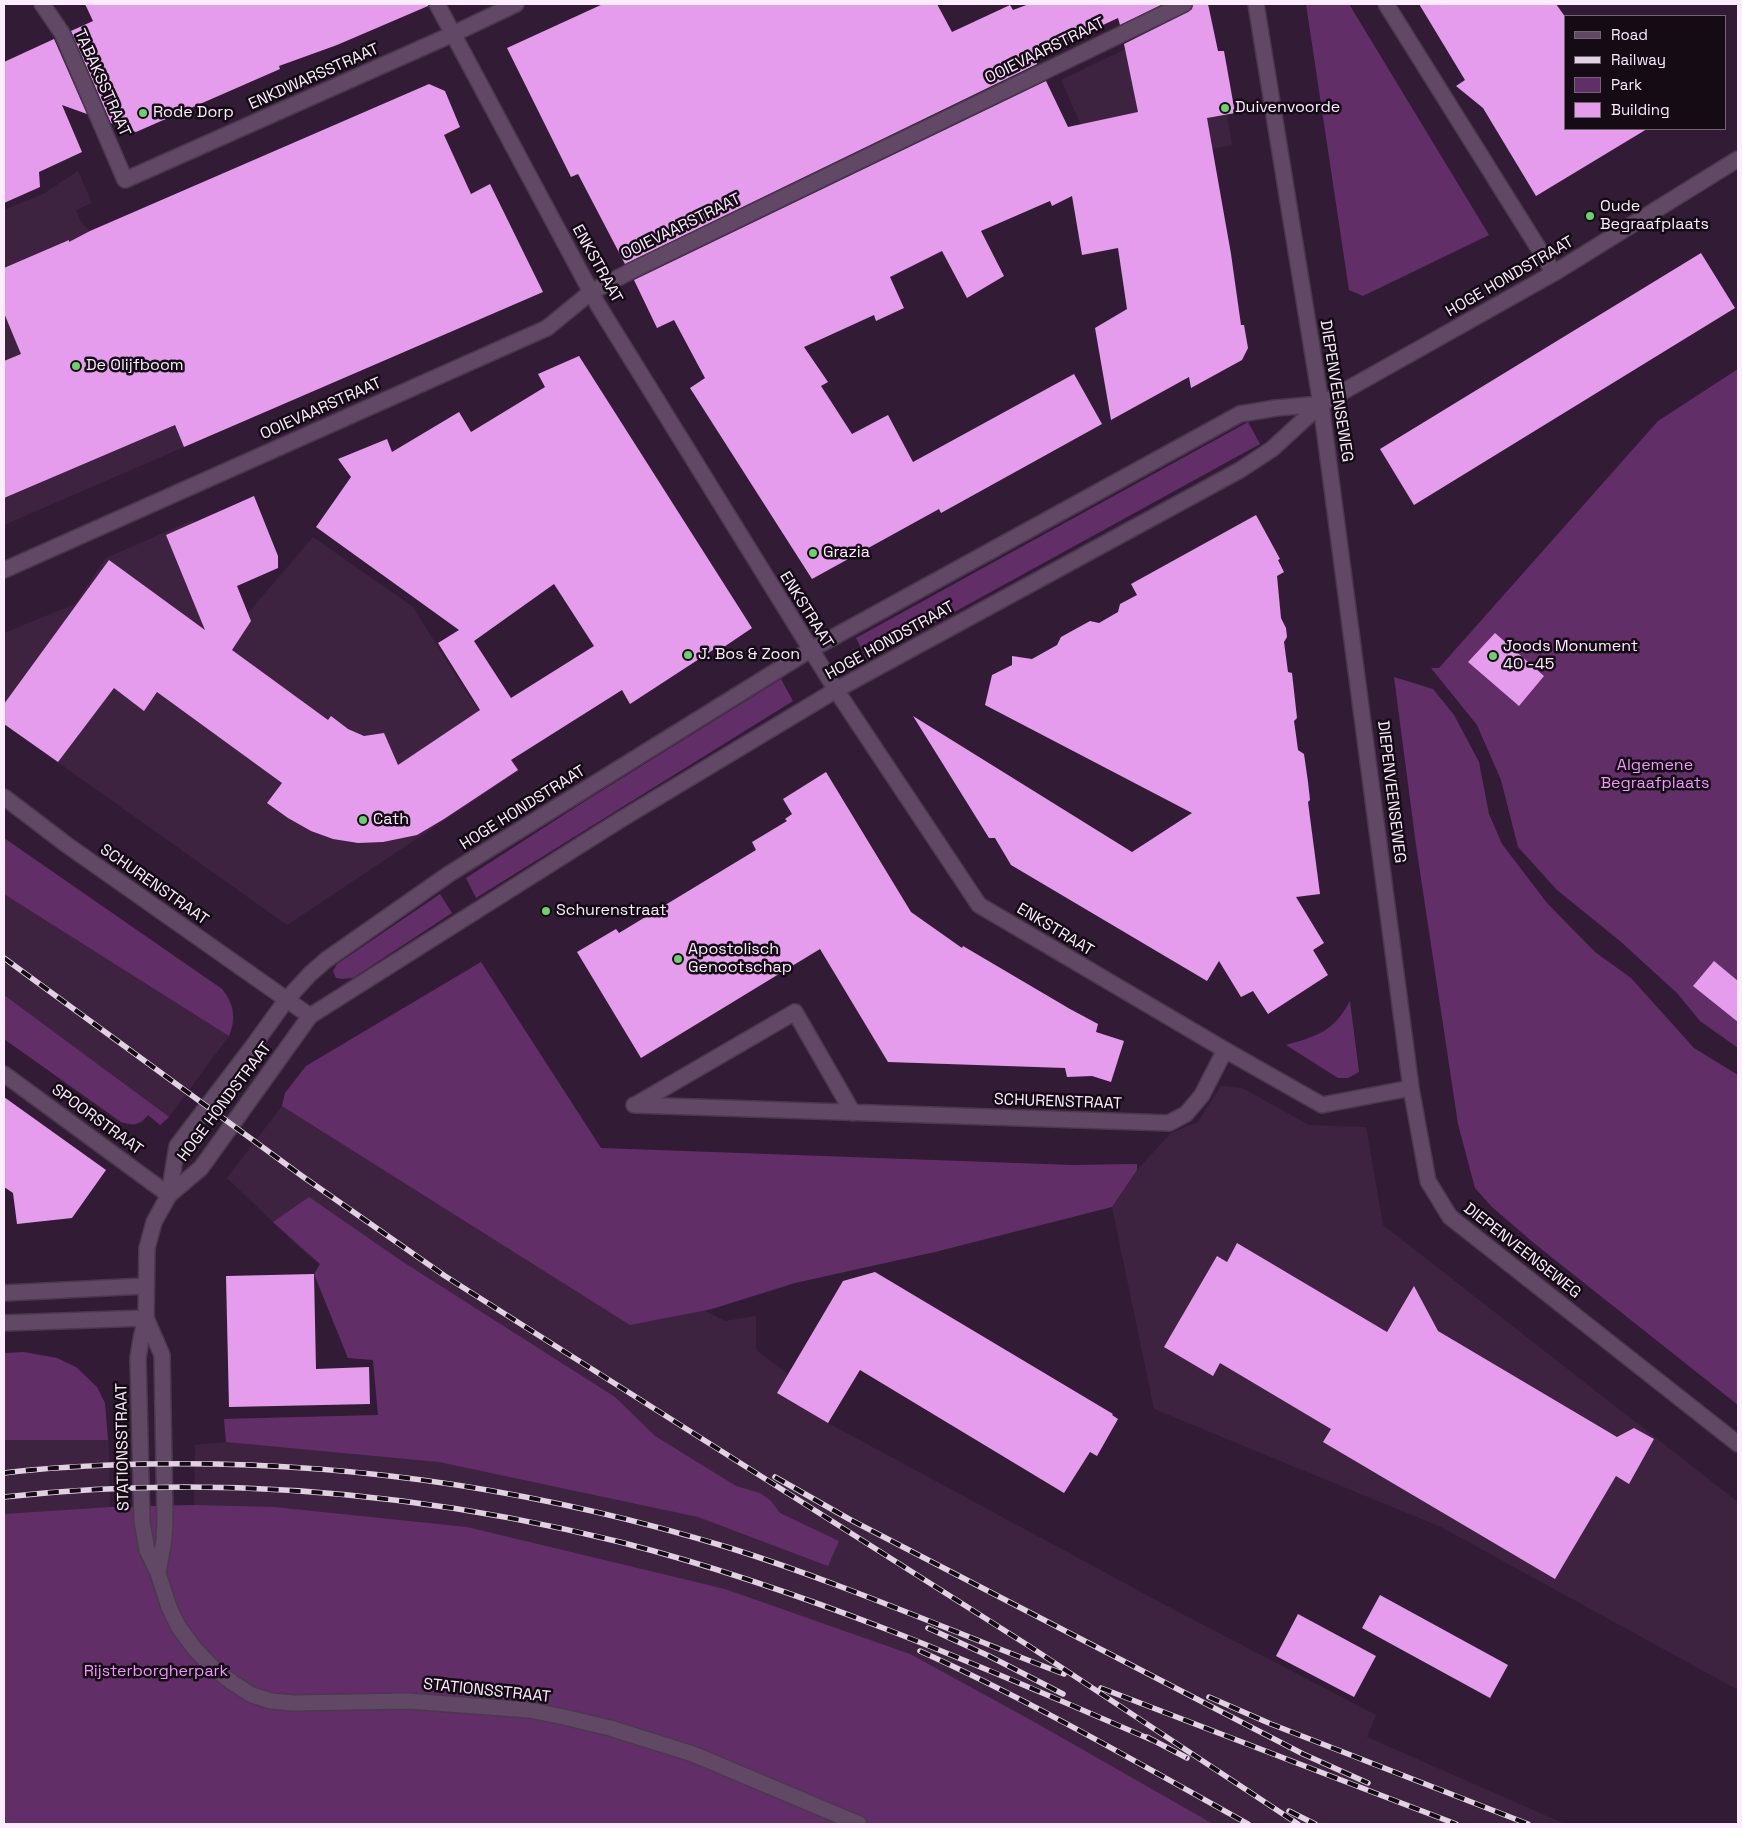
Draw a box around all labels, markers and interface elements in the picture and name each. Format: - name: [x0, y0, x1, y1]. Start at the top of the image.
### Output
- street label: OOIEVAARSTRAAT: [982, 14, 1108, 88]
- legend: [1564, 15, 1727, 130]
- text: Road: [1611, 25, 1648, 44]
- street label: TABAKSSTRAAT: [70, 26, 134, 140]
- street label: ENKDWARSSTRAAT: [246, 40, 382, 114]
- text: Railway: [1611, 50, 1666, 69]
- text: Park: [1611, 75, 1642, 94]
- place label: Duivenvoorde: [1235, 98, 1340, 118]
- text: Building: [1611, 100, 1670, 119]
- marker: Duivenvoorde: [1219, 102, 1231, 114]
- place label: Rode Dorp: [153, 103, 234, 123]
- marker: Rode Dorp: [137, 107, 149, 119]
- street label: OOIEVAARSTRAAT: [618, 190, 744, 264]
- place label: Oude Begraafplaats: [1600, 197, 1709, 235]
- marker: Oude Begraafplaats: [1584, 210, 1596, 222]
- street label: ENKSTRAAT: [568, 222, 626, 306]
- street label: HOGE HONDSTRAAT: [1443, 233, 1577, 321]
- street label: DIEPENVEENSEWEG: [1315, 319, 1357, 463]
- place label: De Olijfboom: [86, 356, 184, 376]
- marker: De Olijfboom: [70, 360, 82, 372]
- street label: OOIEVAARSTRAAT: [257, 374, 385, 444]
- place label: Grazia: [823, 543, 870, 563]
- marker: Grazia: [807, 547, 819, 559]
- street label: ENKSTRAAT: [775, 568, 837, 652]
- street label: HOGE HONDSTRAAT: [822, 598, 958, 684]
- place label: Joods Monument 40 -45: [1503, 637, 1638, 675]
- place label: J. Bos & Zoon: [698, 645, 800, 665]
- marker: J. Bos & Zoon: [682, 649, 694, 661]
- marker: Joods Monument 40 -45: [1487, 650, 1499, 662]
- street label: DIEPENVEENSEWEG: [1373, 720, 1409, 864]
- park label: Algemene Begraafplaats: [1601, 756, 1709, 794]
- street label: HOGE HONDSTRAAT: [457, 762, 589, 854]
- place label: Cath: [373, 810, 409, 830]
- marker: Cath: [357, 814, 369, 826]
- street label: SCHURENSTRAAT: [96, 840, 212, 930]
- street label: ENKSTRAAT: [1013, 899, 1097, 961]
- place label: Schurenstraat: [556, 901, 666, 921]
- marker: Schurenstraat: [540, 905, 552, 917]
- place label: Apostolisch Genootschap: [688, 940, 792, 978]
- marker: Apostolisch Genootschap: [672, 953, 684, 965]
- street label: HOGE HONDSTRAAT: [174, 1039, 276, 1165]
- street label: SPOORSTRAAT: [48, 1080, 146, 1160]
- street label: SCHURENSTRAAT: [994, 1090, 1122, 1114]
- street label: DIEPENVEENSEWEG: [1459, 1199, 1585, 1303]
- street label: STATIONSSTRAAT: [112, 1383, 134, 1511]
- park label: Rijsterborgherpark: [84, 1662, 228, 1682]
- street label: STATIONSSTRAAT: [422, 1675, 552, 1707]

